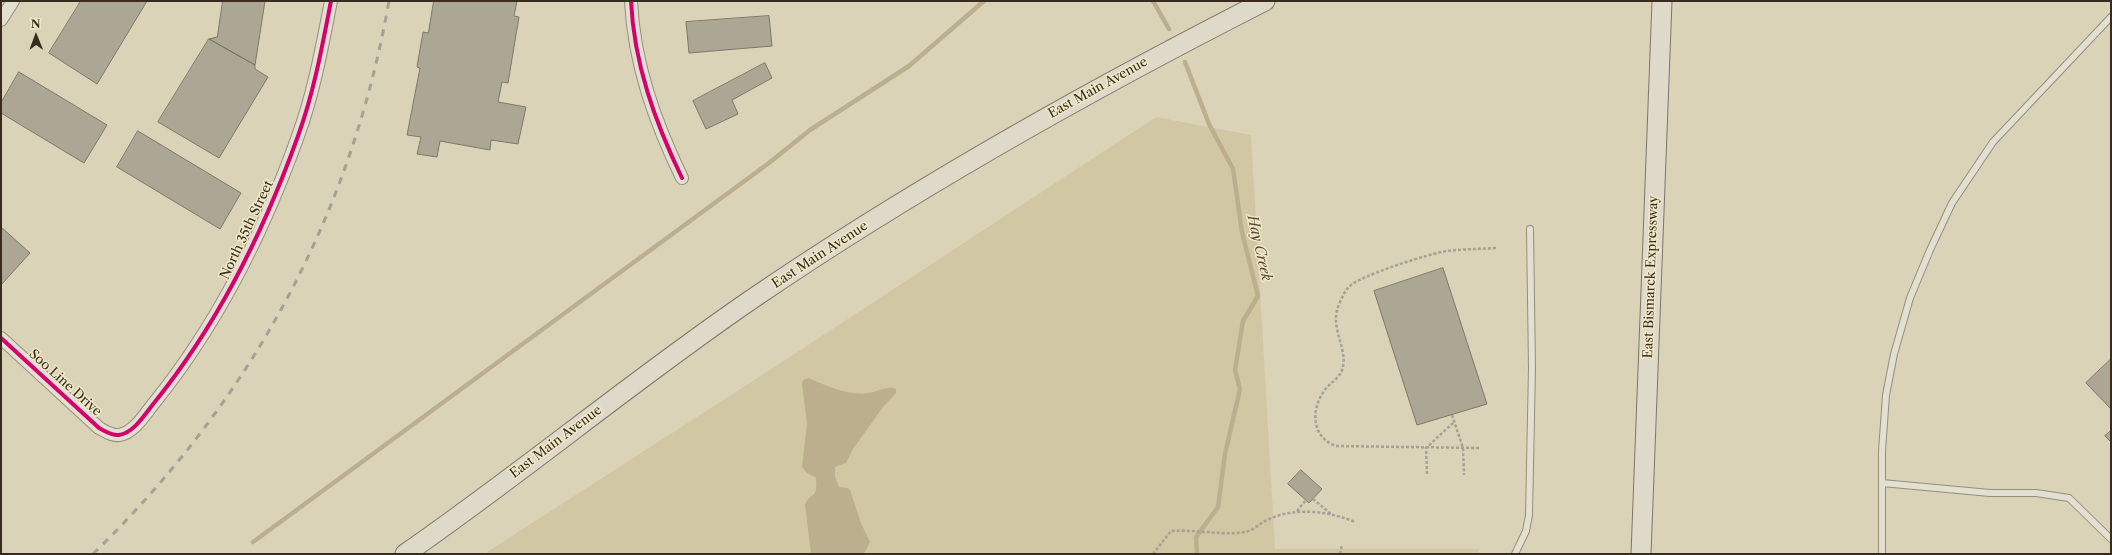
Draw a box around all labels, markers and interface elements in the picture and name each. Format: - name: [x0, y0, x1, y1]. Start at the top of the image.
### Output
- north arrow: [16, 16, 56, 56]
- text: N: [31, 17, 41, 31]
- street label: East Main Avenue: [1046, 54, 1150, 122]
- street label: North 35th Street: [217, 178, 277, 282]
- street label: East Bismarck Expressway: [1640, 195, 1662, 359]
- water label: Hay Creek: [1243, 214, 1275, 282]
- street label: East Main Avenue: [769, 218, 871, 292]
- street label: Soo Line Drive: [25, 346, 105, 420]
- street label: East Main Avenue: [507, 402, 605, 482]

